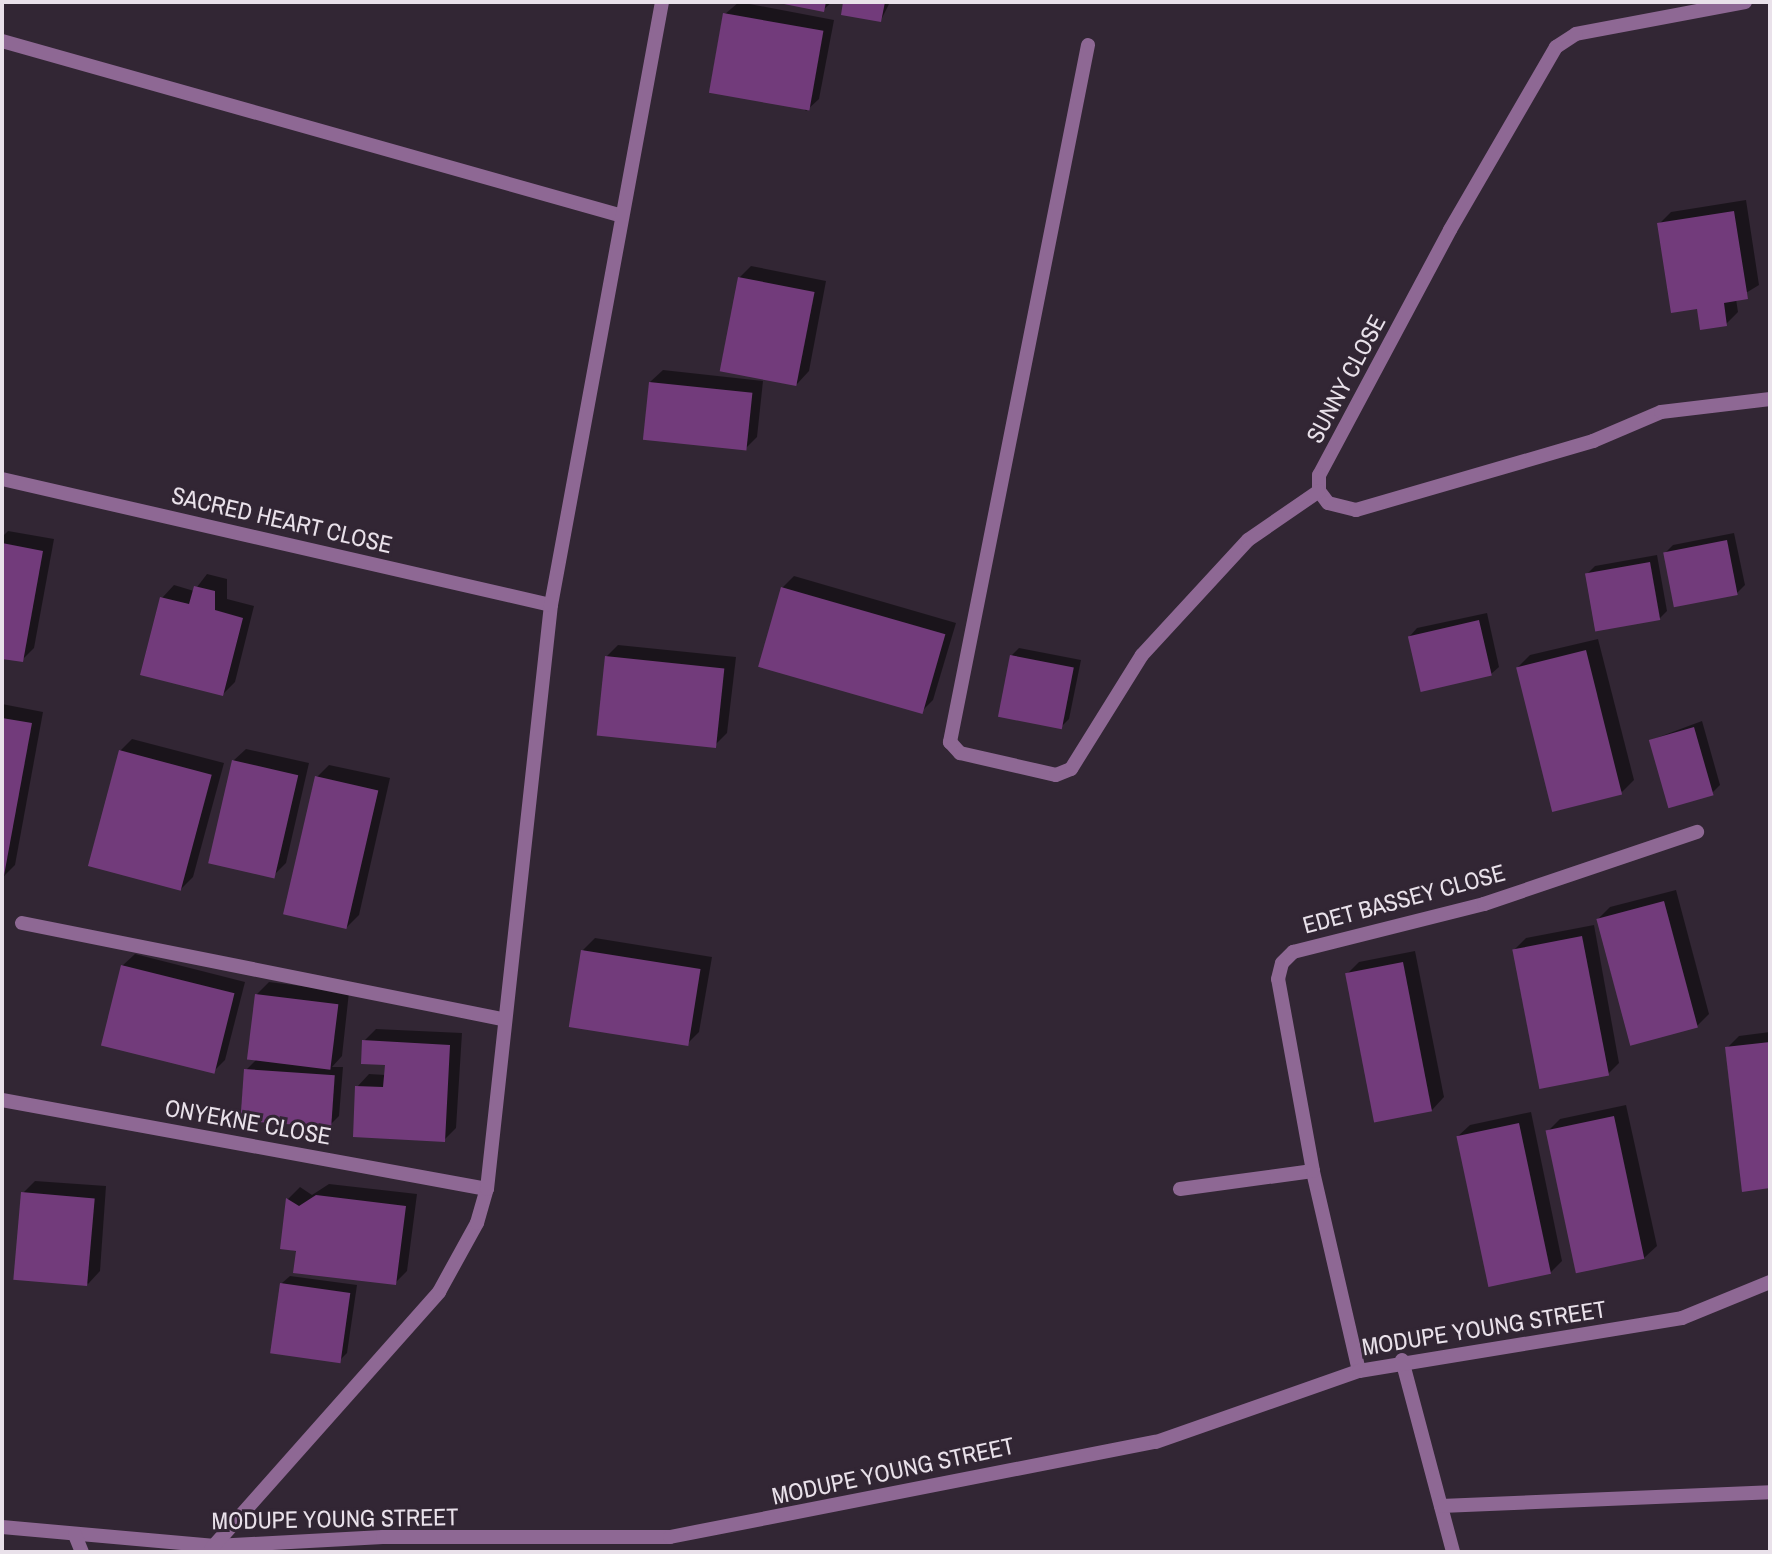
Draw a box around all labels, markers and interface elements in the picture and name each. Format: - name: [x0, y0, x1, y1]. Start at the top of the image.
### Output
- street label: SUNNY CLOSE: [1300, 310, 1392, 448]
- street label: SACRED HEART CLOSE: [169, 481, 395, 559]
- street label: EDET BASSEY CLOSE: [1299, 858, 1509, 940]
- street label: ONYEKNE CLOSE: [163, 1093, 333, 1151]
- street label: MODUPE YOUNG STREET: [1360, 1294, 1608, 1362]
- street label: MODUPE YOUNG STREET: [769, 1431, 1017, 1511]
- street label: MODUPE YOUNG STREET: [211, 1502, 459, 1536]

